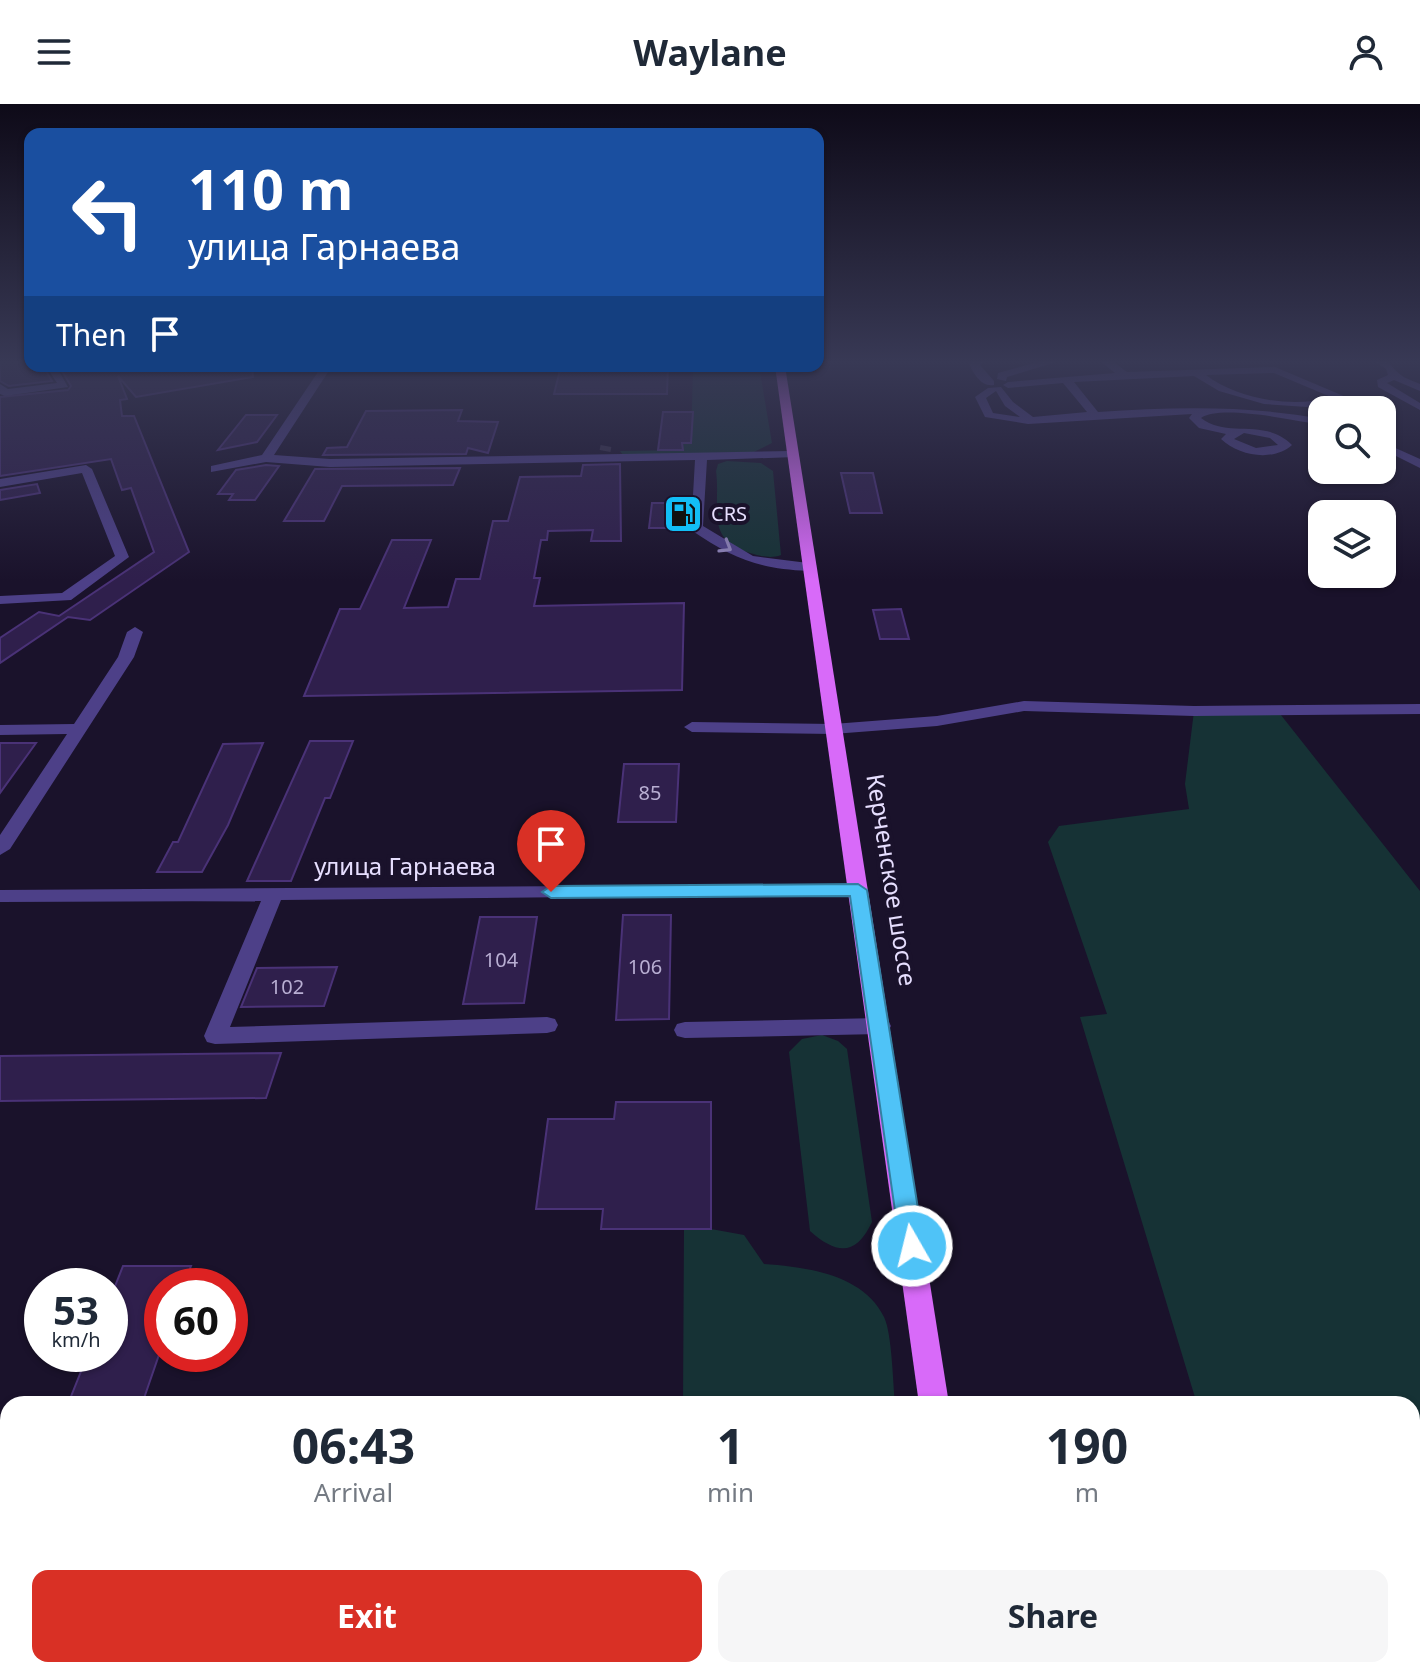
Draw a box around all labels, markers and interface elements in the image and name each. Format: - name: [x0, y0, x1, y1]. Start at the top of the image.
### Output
- text: Waylane: [633, 28, 787, 77]
- icon: menu: [32, 30, 76, 74]
- icon: person: [1344, 30, 1388, 74]
- text: 110 m: [188, 150, 353, 226]
- icon: left: [56, 160, 160, 264]
- text: улица Гарнаева: [188, 222, 460, 271]
- icon: arrive: [143, 312, 187, 356]
- text: Then: [56, 314, 127, 355]
- map controls: [1308, 396, 1396, 588]
- button: search: [1308, 396, 1396, 484]
- fuel station icon: CRS: [662, 493, 704, 535]
- place label: CRS: [711, 500, 747, 527]
- button: layers: [1308, 500, 1396, 588]
- one-way arrow: [717, 537, 732, 553]
- street label: Керченское шоссе: [859, 771, 926, 988]
- house number: 85: [639, 779, 661, 806]
- pin: [517, 810, 585, 892]
- icon: arrive: [529, 822, 573, 866]
- street label: улица Гарнаева: [314, 849, 496, 882]
- house number: 104: [484, 946, 519, 973]
- house number: 106: [628, 953, 662, 980]
- house number: 102: [270, 973, 304, 1000]
- position arrow: [870, 1204, 954, 1288]
- speed limit sign: 60: [144, 1268, 248, 1372]
- text: 53: [53, 1282, 99, 1337]
- text: km/h: [51, 1326, 101, 1353]
- text: 06:43: [292, 1413, 415, 1478]
- text: 1: [717, 1413, 744, 1478]
- text: 190: [1046, 1413, 1128, 1478]
- text: Arrival: [314, 1474, 393, 1510]
- text: min: [707, 1474, 754, 1510]
- text: m: [1075, 1474, 1099, 1510]
- button: Exit: [32, 1570, 702, 1662]
- button: Share: [718, 1570, 1388, 1662]

